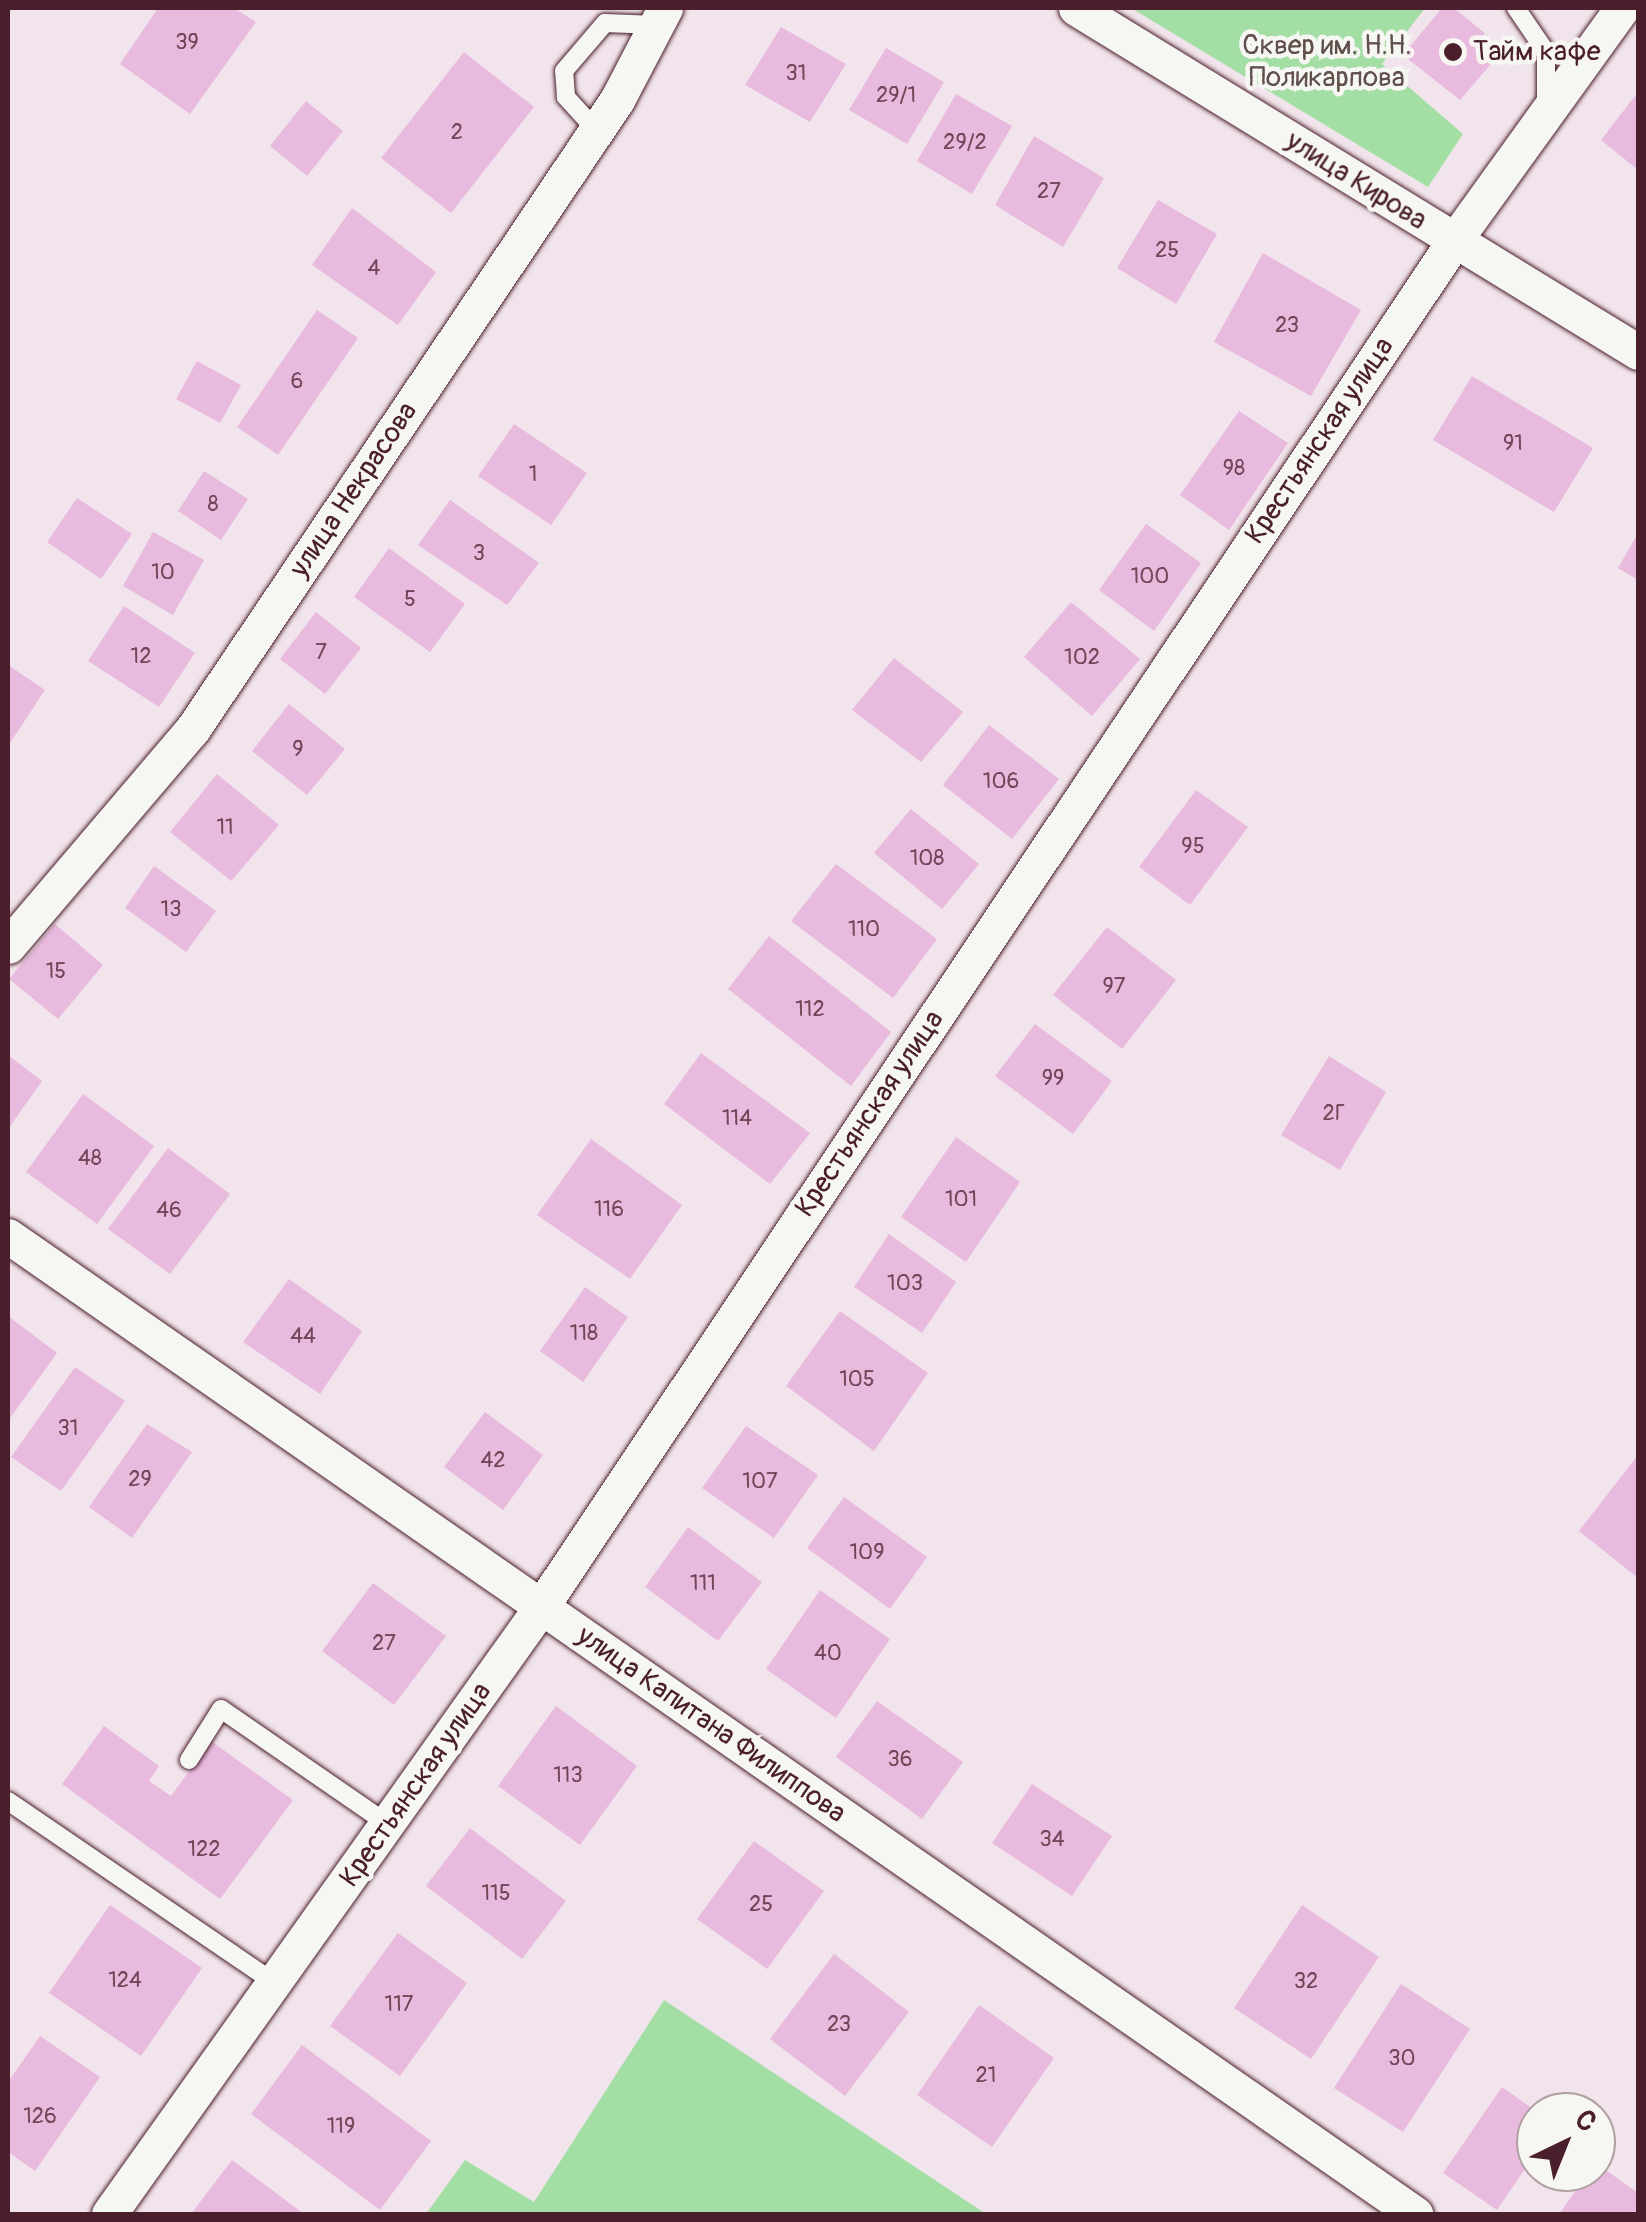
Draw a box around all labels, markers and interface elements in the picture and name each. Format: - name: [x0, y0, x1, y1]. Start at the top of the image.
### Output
- park label: Сквер им. Н.Н. Поликарпова: [1242, 29, 1412, 95]
- house number: 39: [175, 30, 199, 56]
- place label: Тайм кафе: [1473, 35, 1601, 69]
- marker: Тайм кафе: [1442, 41, 1464, 63]
- house number: 31: [786, 61, 806, 87]
- house number: 29/1: [876, 83, 916, 109]
- house number: 2: [451, 120, 463, 146]
- street label: улица Кирова: [1280, 125, 1432, 237]
- house number: 29/2: [943, 130, 987, 156]
- house number: 27: [1037, 179, 1061, 205]
- house number: 25: [1155, 238, 1179, 264]
- house number: 4: [368, 256, 380, 282]
- house number: 23: [1275, 313, 1299, 339]
- street label: Крестьянская улица: [1239, 332, 1401, 550]
- house number: 6: [291, 369, 303, 395]
- street label: улица Некрасова: [283, 396, 425, 584]
- house number: 91: [1503, 431, 1523, 457]
- house number: 98: [1223, 456, 1245, 482]
- house number: 1: [529, 462, 537, 488]
- house number: 8: [207, 492, 219, 518]
- house number: 3: [473, 541, 485, 567]
- house number: 10: [151, 560, 175, 586]
- house number: 100: [1131, 564, 1169, 590]
- house number: 5: [404, 587, 416, 613]
- house number: 7: [315, 640, 327, 666]
- house number: 12: [131, 644, 151, 670]
- house number: 102: [1064, 645, 1100, 671]
- house number: 9: [292, 737, 304, 763]
- house number: 106: [983, 769, 1019, 795]
- house number: 11: [216, 815, 234, 841]
- house number: 95: [1181, 834, 1205, 860]
- house number: 108: [910, 846, 944, 872]
- house number: 13: [161, 897, 181, 923]
- house number: 110: [848, 917, 880, 943]
- house number: 15: [46, 959, 66, 985]
- house number: 97: [1103, 974, 1125, 1000]
- house number: 112: [795, 997, 825, 1023]
- street label: Крестьянская улица: [789, 1005, 951, 1223]
- house number: 99: [1042, 1066, 1064, 1092]
- house number: 2Г: [1323, 1101, 1345, 1127]
- house number: 114: [722, 1106, 752, 1132]
- house number: 48: [78, 1146, 102, 1172]
- house number: 101: [945, 1187, 977, 1213]
- house number: 116: [594, 1197, 624, 1223]
- house number: 46: [156, 1198, 182, 1224]
- house number: 103: [887, 1271, 923, 1297]
- house number: 118: [570, 1321, 598, 1347]
- house number: 44: [290, 1324, 316, 1350]
- house number: 105: [839, 1367, 875, 1393]
- house number: 31: [58, 1416, 78, 1442]
- house number: 42: [480, 1448, 506, 1474]
- house number: 29: [128, 1467, 152, 1493]
- house number: 107: [742, 1469, 778, 1495]
- house number: 109: [850, 1540, 884, 1566]
- house number: 111: [690, 1571, 716, 1597]
- street label: улица Капитана Филиппова: [570, 1619, 852, 1831]
- house number: 27: [372, 1631, 396, 1657]
- house number: 40: [814, 1641, 842, 1667]
- street label: Крестьянская улица: [333, 1676, 499, 1894]
- house number: 36: [887, 1747, 913, 1773]
- house number: 113: [553, 1763, 583, 1789]
- house number: 34: [1039, 1827, 1065, 1853]
- house number: 122: [187, 1837, 221, 1863]
- house number: 115: [481, 1881, 511, 1907]
- house number: 25: [749, 1892, 773, 1918]
- house number: 124: [108, 1968, 142, 1994]
- house number: 32: [1294, 1969, 1318, 1995]
- house number: 117: [385, 1992, 413, 2018]
- house number: 23: [827, 2012, 851, 2038]
- house number: 30: [1388, 2046, 1416, 2072]
- house number: 21: [976, 2063, 996, 2089]
- north arrow: [1516, 2092, 1616, 2192]
- text: С: [1567, 2102, 1604, 2140]
- house number: 126: [23, 2104, 57, 2130]
- house number: 119: [327, 2114, 355, 2140]

